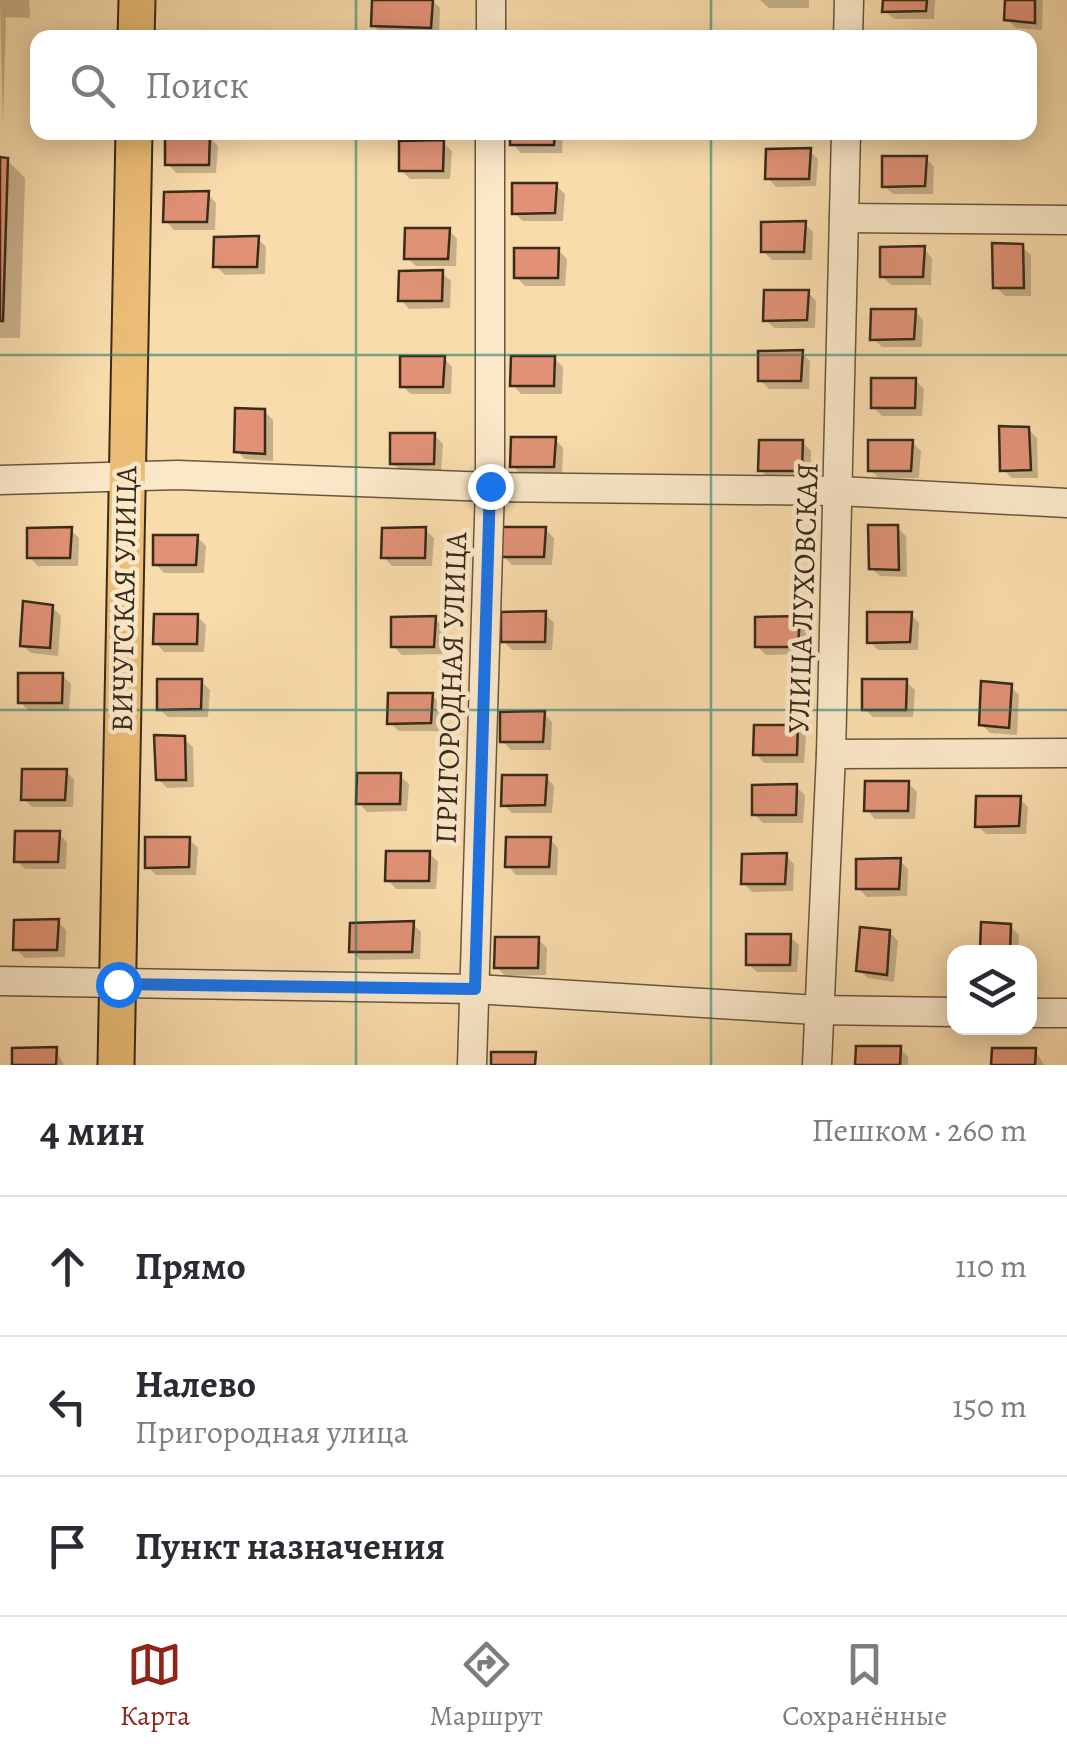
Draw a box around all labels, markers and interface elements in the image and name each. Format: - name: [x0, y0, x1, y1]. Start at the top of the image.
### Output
- search box: [30, 30, 1037, 140]
- icon: search: [65, 58, 120, 113]
- text: Поиск: [145, 59, 249, 111]
- street label: УЛИЦА ЛУХОВСКАЯ: [778, 462, 828, 734]
- route end: [468, 464, 514, 510]
- street label: ВИЧУГСКАЯ УЛИЦА: [102, 465, 146, 732]
- street label: ПРИГОРОДНАЯ УЛИЦА: [426, 531, 476, 845]
- map controls: [947, 945, 1037, 1035]
- button: layers: [947, 945, 1037, 1035]
- route start: [96, 962, 142, 1008]
- text: 4 мин: [40, 1102, 145, 1159]
- text: Пешком · 260 m: [812, 1108, 1027, 1152]
- icon: ahead: [40, 1239, 95, 1294]
- text: Прямо: [135, 1240, 246, 1292]
- text: 110 m: [955, 1244, 1027, 1288]
- text: Налево: [135, 1358, 256, 1410]
- icon: left: [40, 1379, 95, 1434]
- text: 150 m: [952, 1384, 1027, 1428]
- text: Пригородная улица: [135, 1410, 408, 1454]
- icon: arrive: [40, 1519, 95, 1574]
- text: Пункт назначения: [135, 1520, 445, 1572]
- tab: Карта: [120, 1637, 190, 1735]
- tab: Маршрут: [430, 1637, 543, 1735]
- tab: Сохранённые: [782, 1637, 947, 1735]

